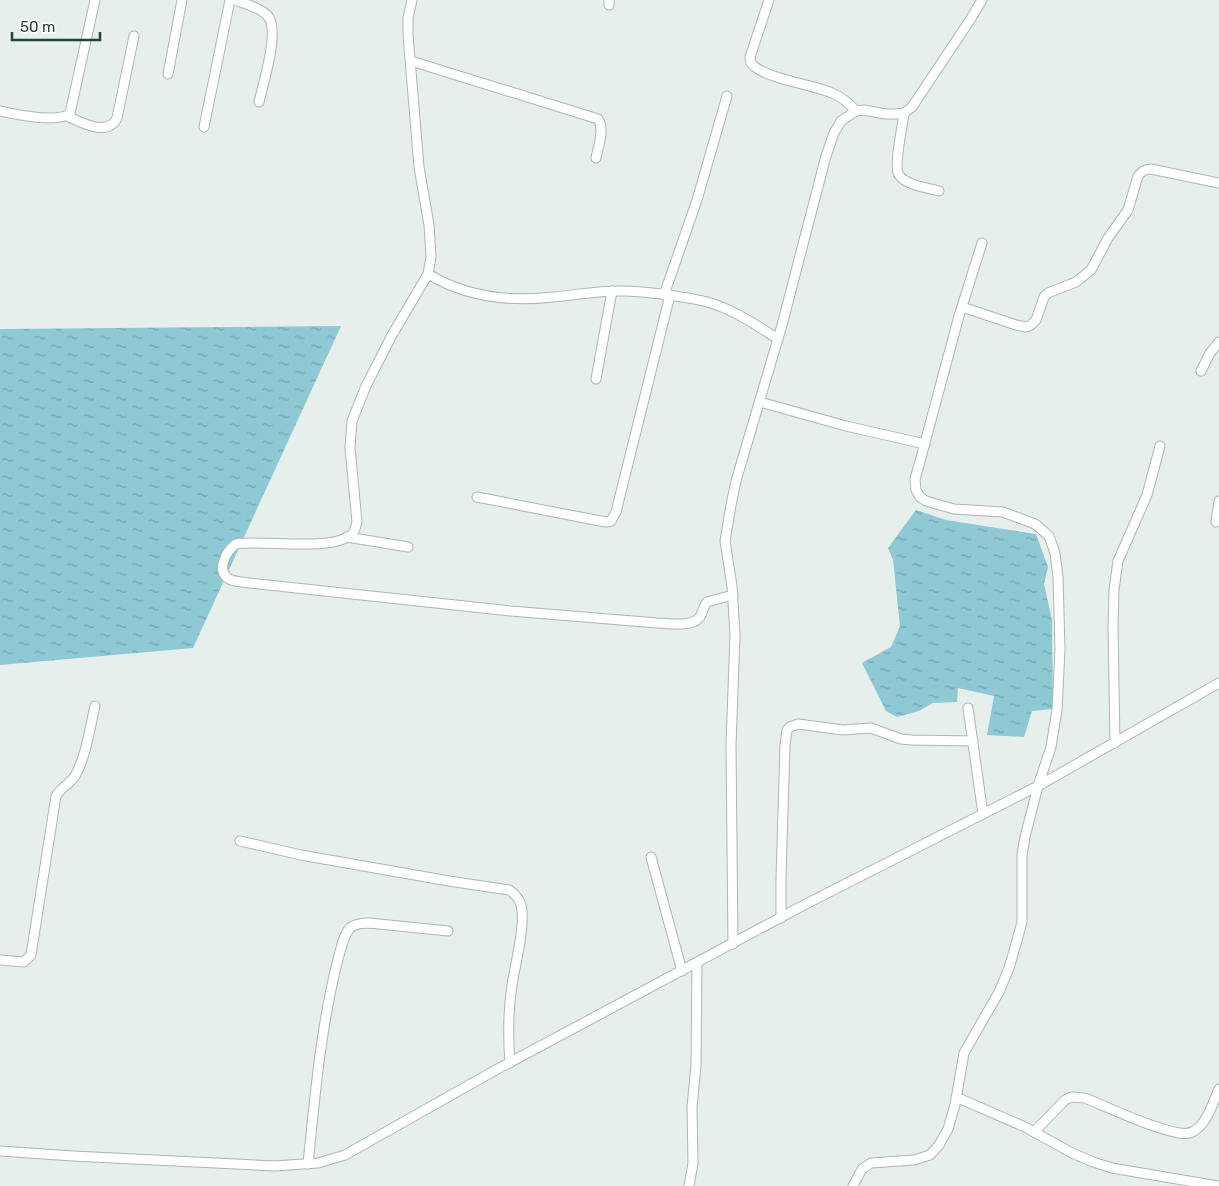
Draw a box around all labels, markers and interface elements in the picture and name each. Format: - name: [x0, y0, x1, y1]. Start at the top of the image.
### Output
- scale bar: [12, 10, 100, 42]
- text: 50 m: [20, 18, 55, 36]

